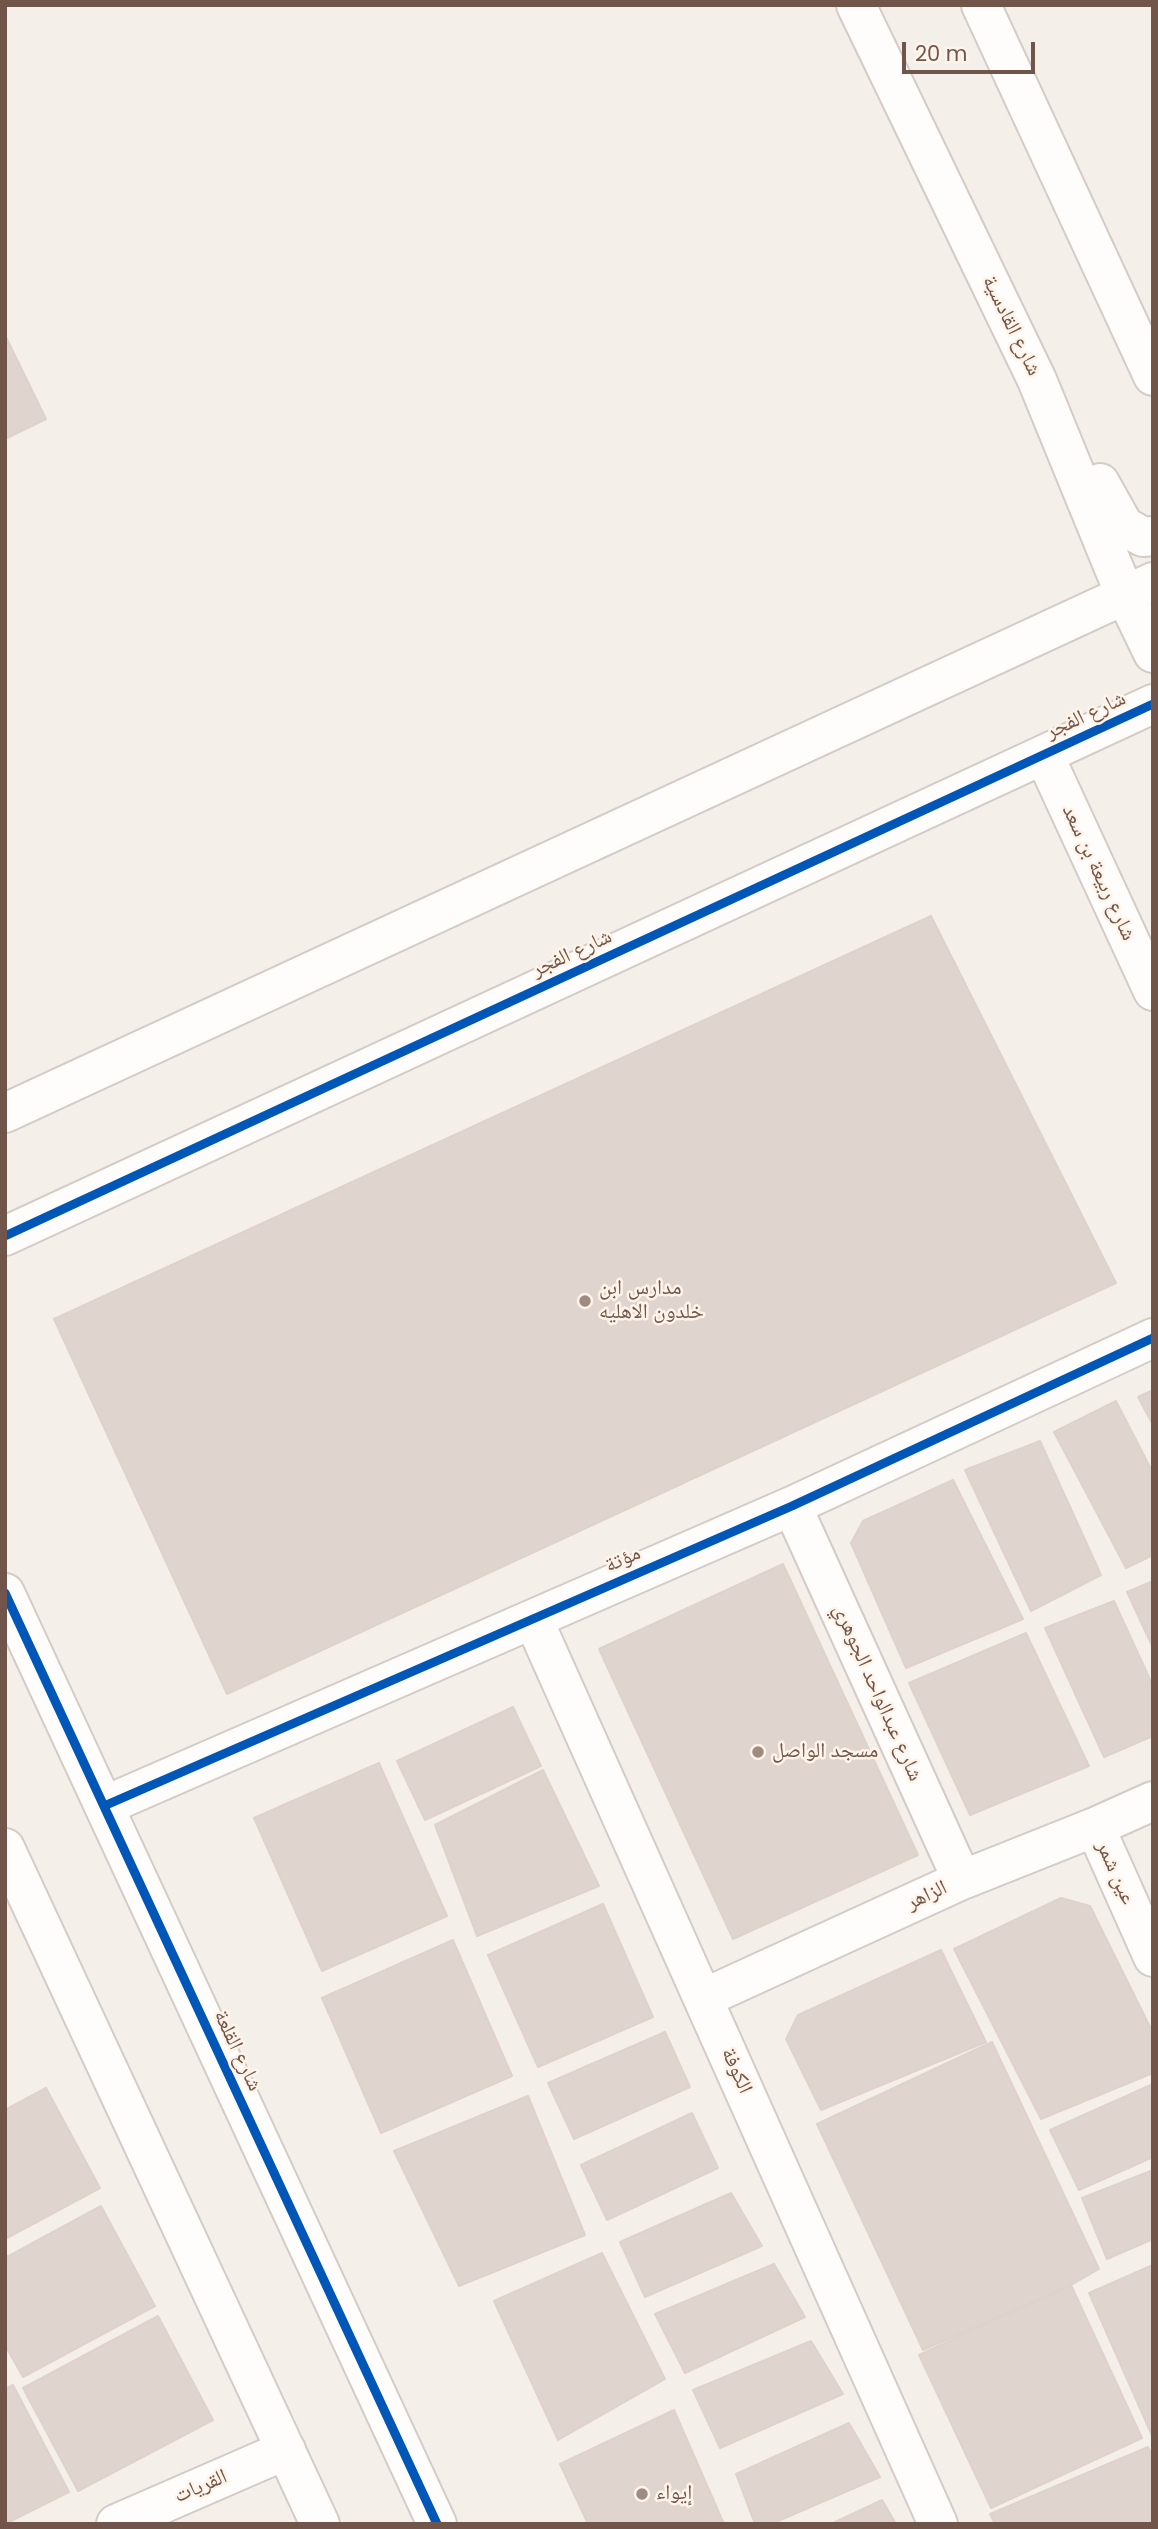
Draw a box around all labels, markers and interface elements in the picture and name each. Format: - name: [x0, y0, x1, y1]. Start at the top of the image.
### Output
- scale bar: [906, 28, 1039, 72]
- text: 20 m: [915, 39, 968, 68]
- street label: شارع القادسية: [976, 272, 1046, 380]
- street label: شارع الفجر: [1042, 686, 1130, 746]
- street label: شارع ربيعة بن سعد: [1056, 801, 1140, 945]
- street label: شارع الفجر: [528, 924, 616, 984]
- place label: مدارس ابن خلدون الاهليه: [599, 1276, 704, 1326]
- marker: مدارس ابن خلدون الاهليه: [577, 1293, 593, 1309]
- street label: مؤتة: [601, 1541, 645, 1579]
- street label: شارع عبدالواحد الجوهري: [827, 1601, 927, 1785]
- place label: مسجد الواصل: [772, 1739, 878, 1765]
- marker: مسجد الواصل: [750, 1744, 766, 1760]
- street label: عين شمر: [1090, 1837, 1140, 1909]
- street label: الزاهر: [903, 1876, 951, 1916]
- street label: شارع القلعة: [207, 2007, 267, 2095]
- street label: الكوفة: [715, 2044, 757, 2098]
- street label: القريات: [171, 2465, 231, 2509]
- place label: إيواء: [656, 2481, 692, 2507]
- marker: إيواء: [634, 2486, 650, 2502]

